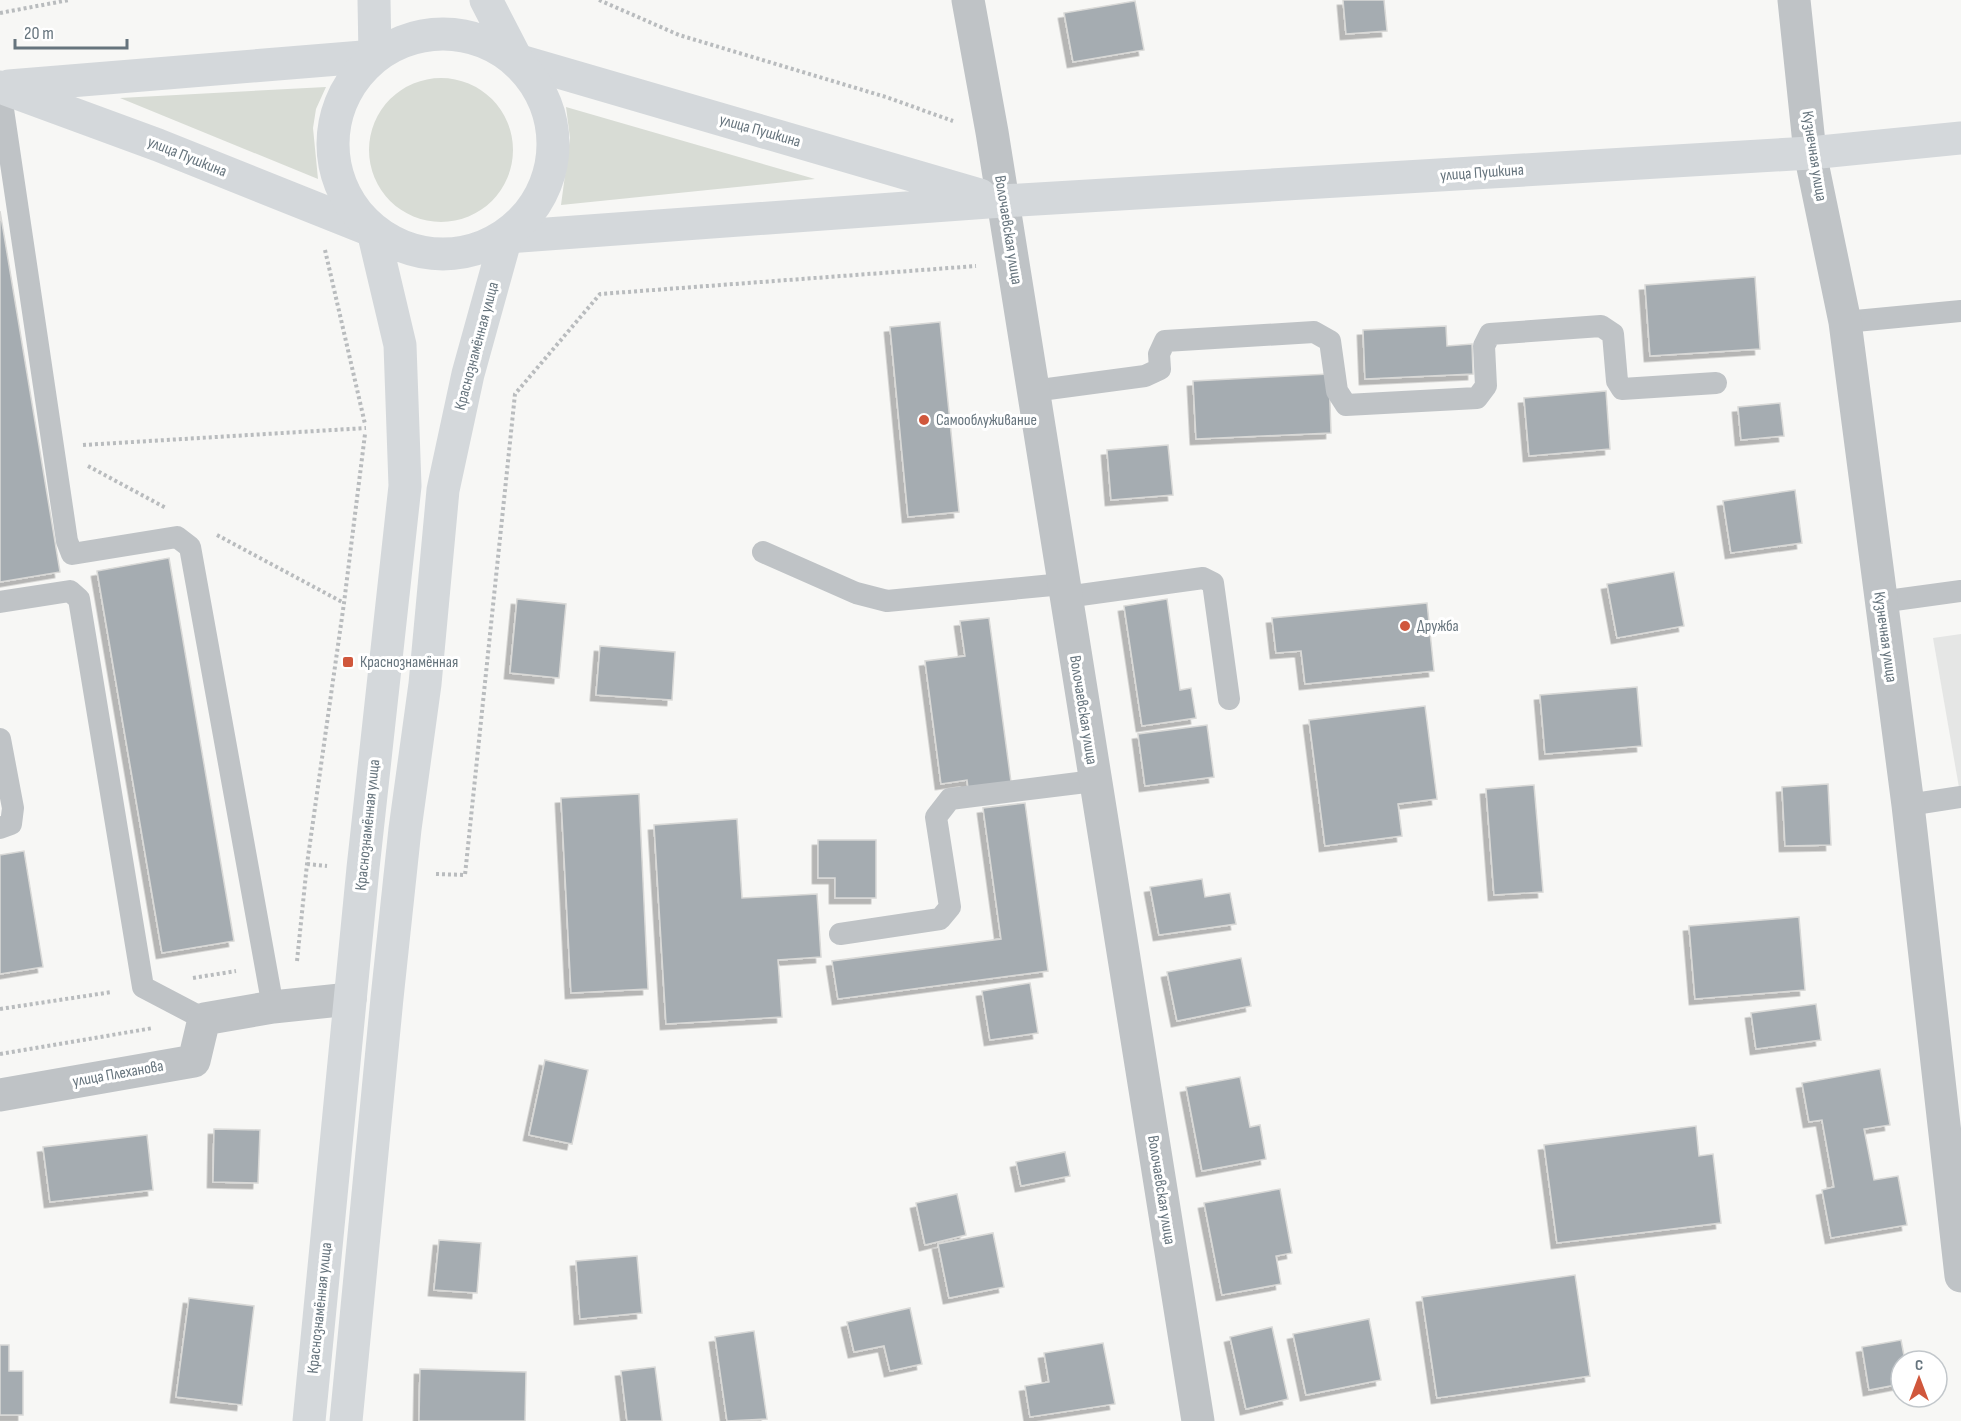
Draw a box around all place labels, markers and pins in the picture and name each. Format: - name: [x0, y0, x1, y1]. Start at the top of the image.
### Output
- place label: Самооблуживание: [936, 411, 1037, 430]
- marker: Самооблуживание: [917, 413, 931, 427]
- place label: Дружба: [1417, 617, 1459, 636]
- marker: Дружба: [1398, 619, 1412, 633]
- place label: Краснознамённая: [360, 653, 458, 672]
- marker: Краснознамённая: [341, 655, 355, 669]

